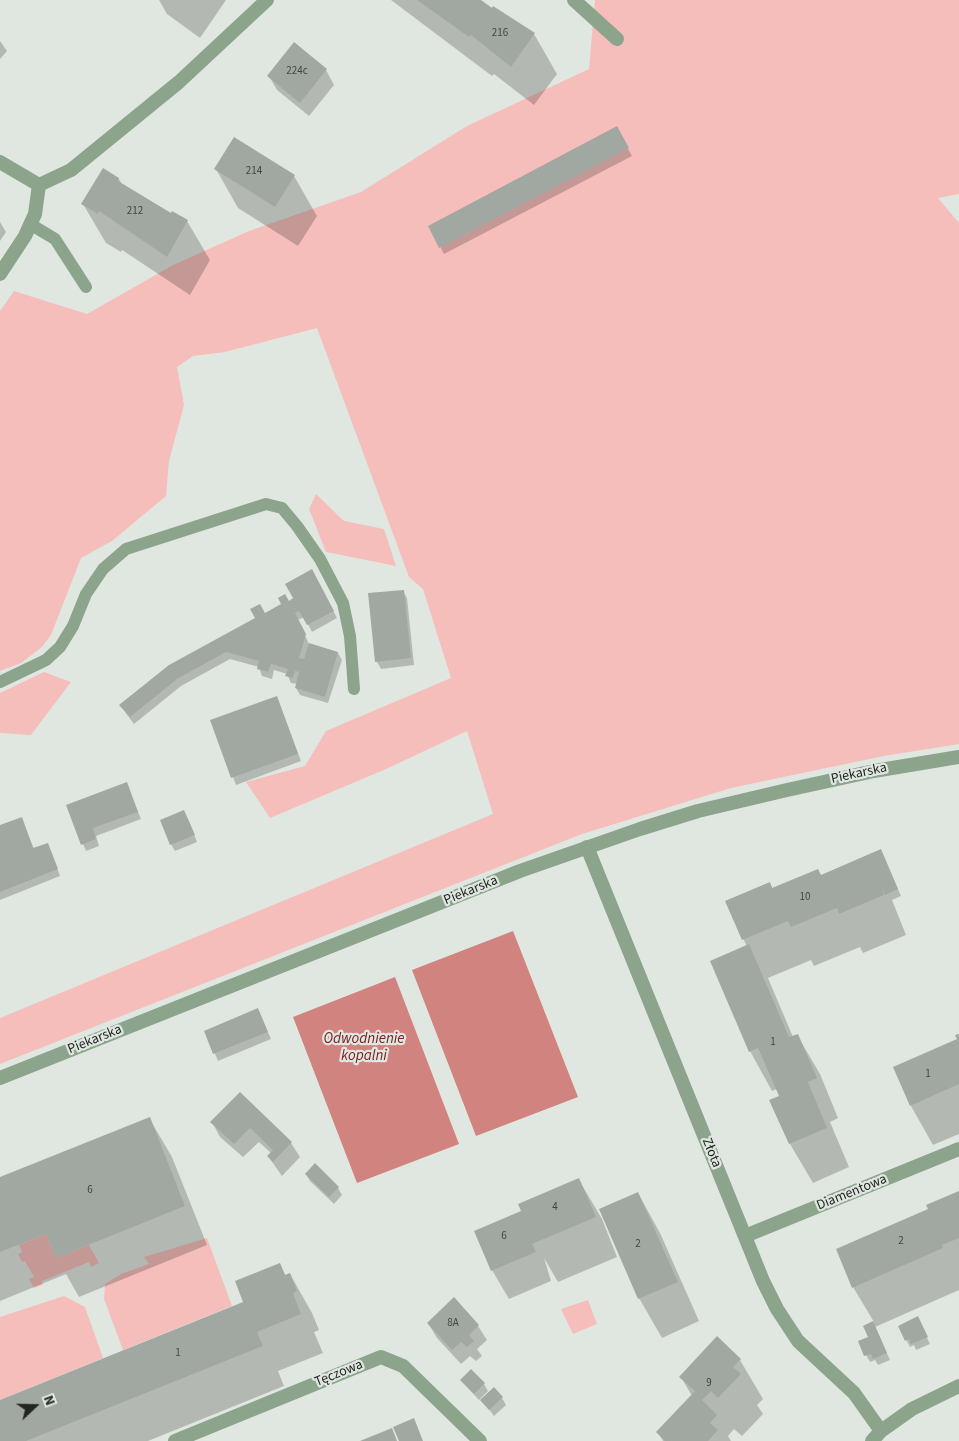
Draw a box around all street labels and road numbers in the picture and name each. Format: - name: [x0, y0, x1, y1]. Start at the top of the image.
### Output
- street label: Piekarska: [830, 760, 888, 788]
- street label: Piekarska: [442, 873, 500, 909]
- street label: Piekarska: [66, 1022, 124, 1058]
- street label: Złota: [697, 1136, 725, 1170]
- street label: Diamentowa: [814, 1171, 890, 1215]
- street label: Tęczowa: [313, 1357, 365, 1391]

